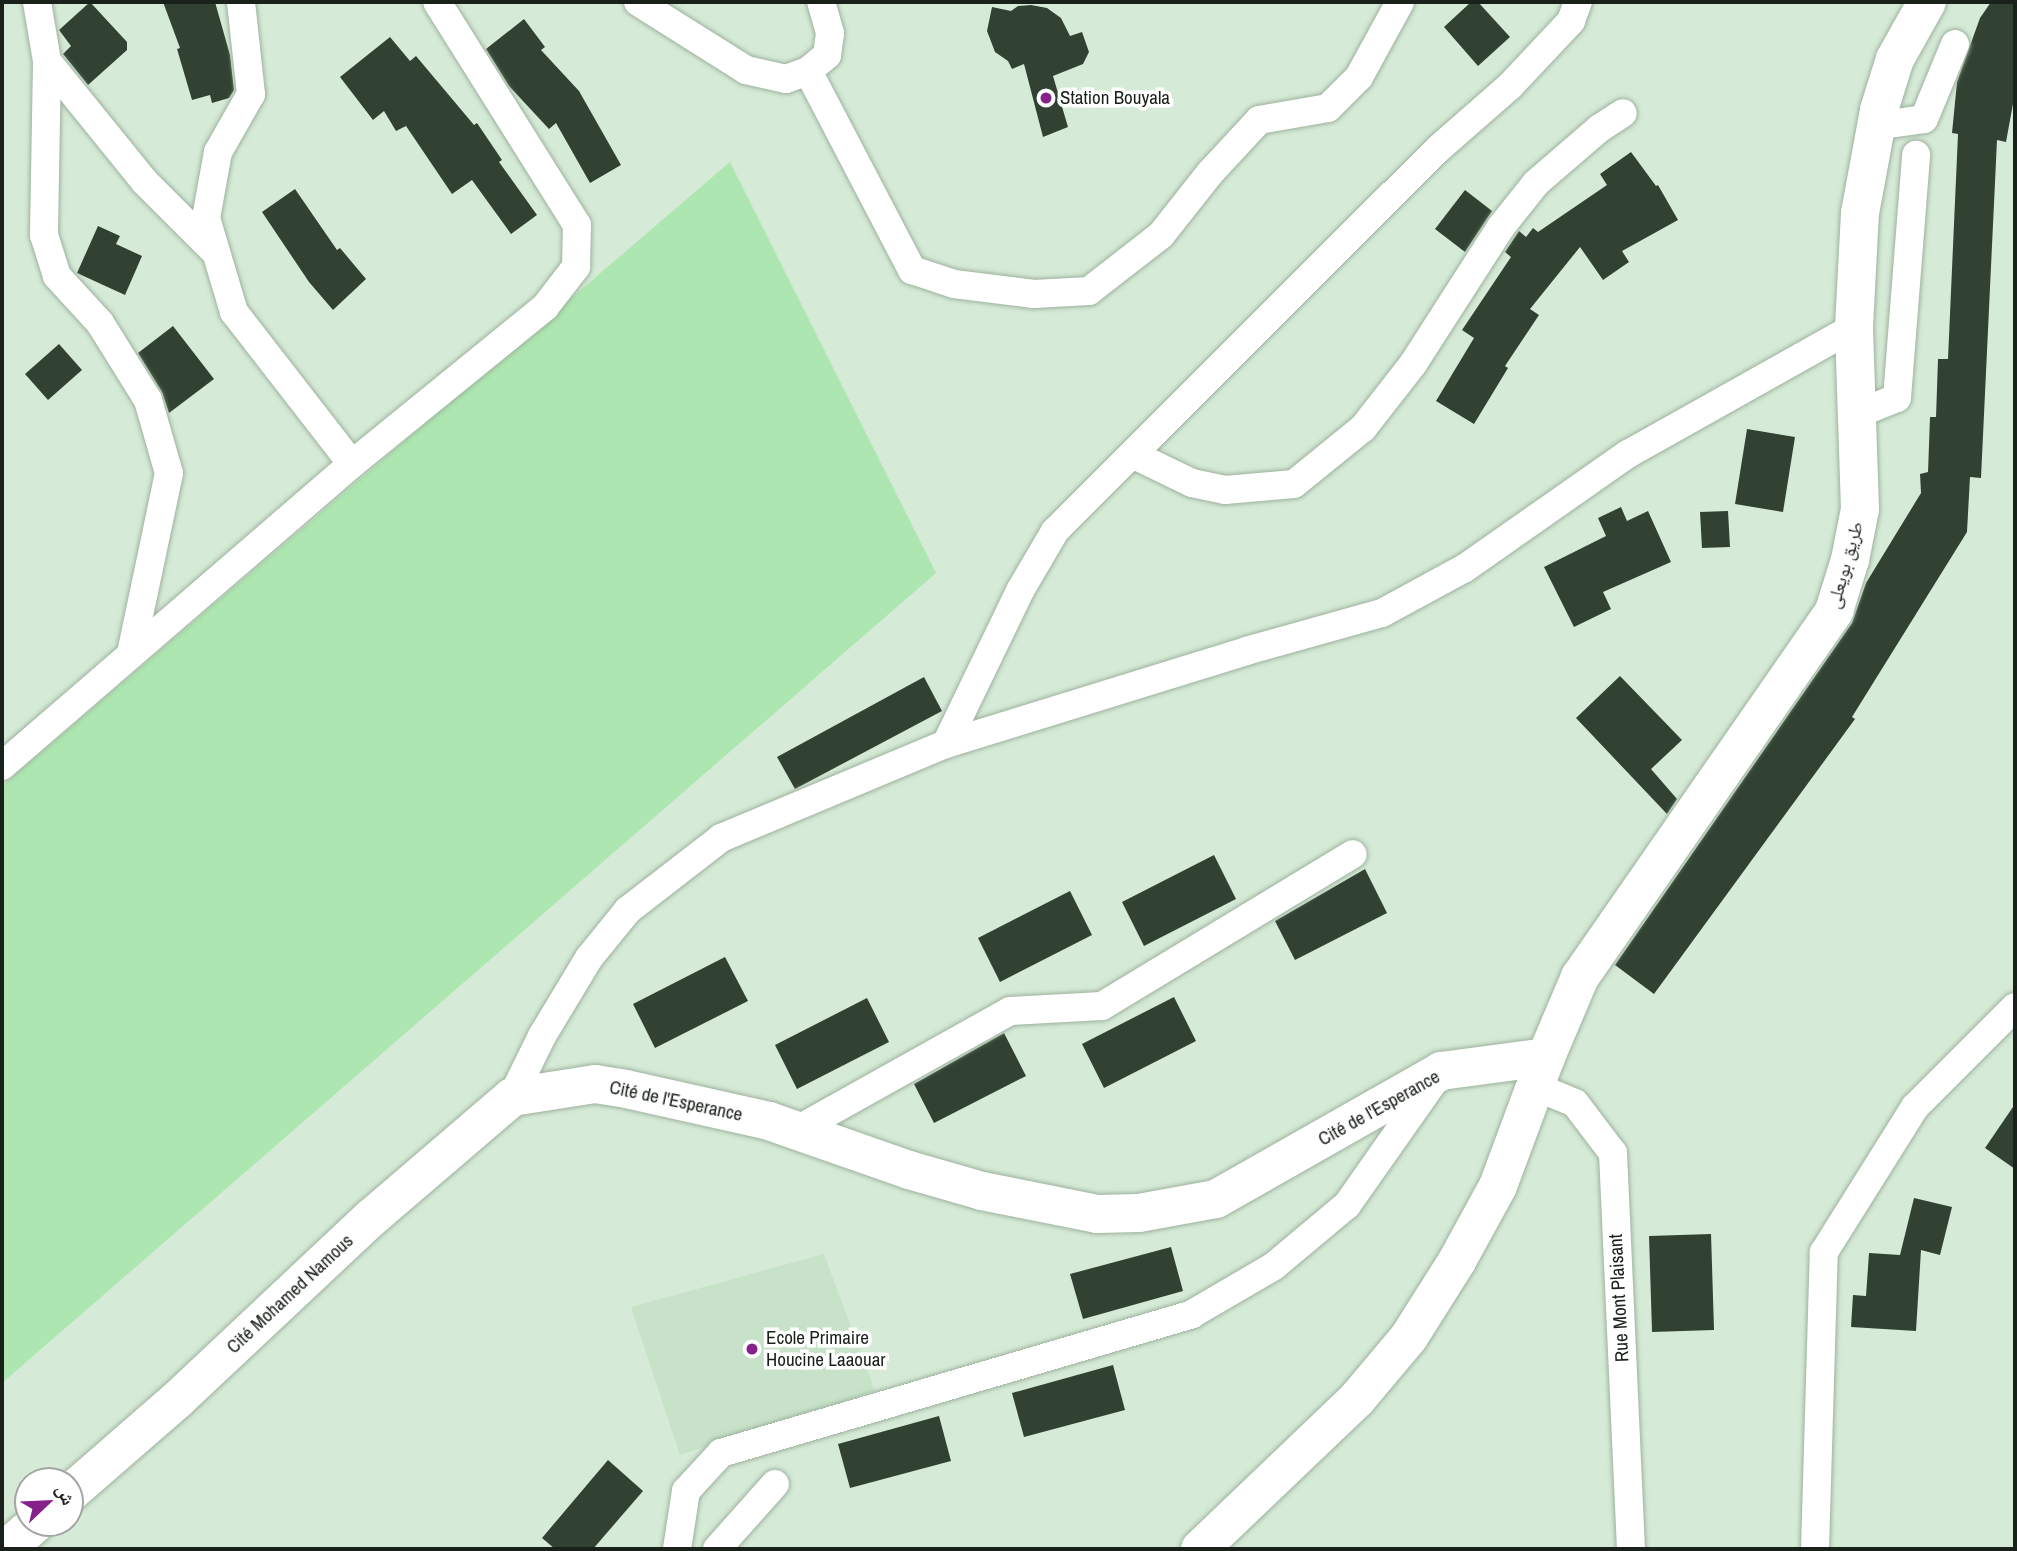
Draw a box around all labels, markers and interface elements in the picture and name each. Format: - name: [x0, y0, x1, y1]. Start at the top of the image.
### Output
- place label: Station Bouyala: [1060, 87, 1170, 109]
- marker: Station Bouyala: [1038, 90, 1054, 106]
- street label: طريق بويعلى: [1822, 519, 1868, 611]
- street label: Cité de l'Esperance: [1314, 1065, 1444, 1151]
- street label: Cité de l'Esperance: [607, 1076, 745, 1126]
- street label: Cité Mohamed Namous: [222, 1230, 358, 1358]
- street label: Rue Mont Plaisant: [1604, 1233, 1634, 1363]
- place label: Ecole Primaire Houcine Laaouar: [766, 1327, 886, 1371]
- marker: Ecole Primaire Houcine Laaouar: [744, 1341, 760, 1357]
- north arrow: [14, 1467, 84, 1537]
- text: ش: [51, 1480, 82, 1509]

